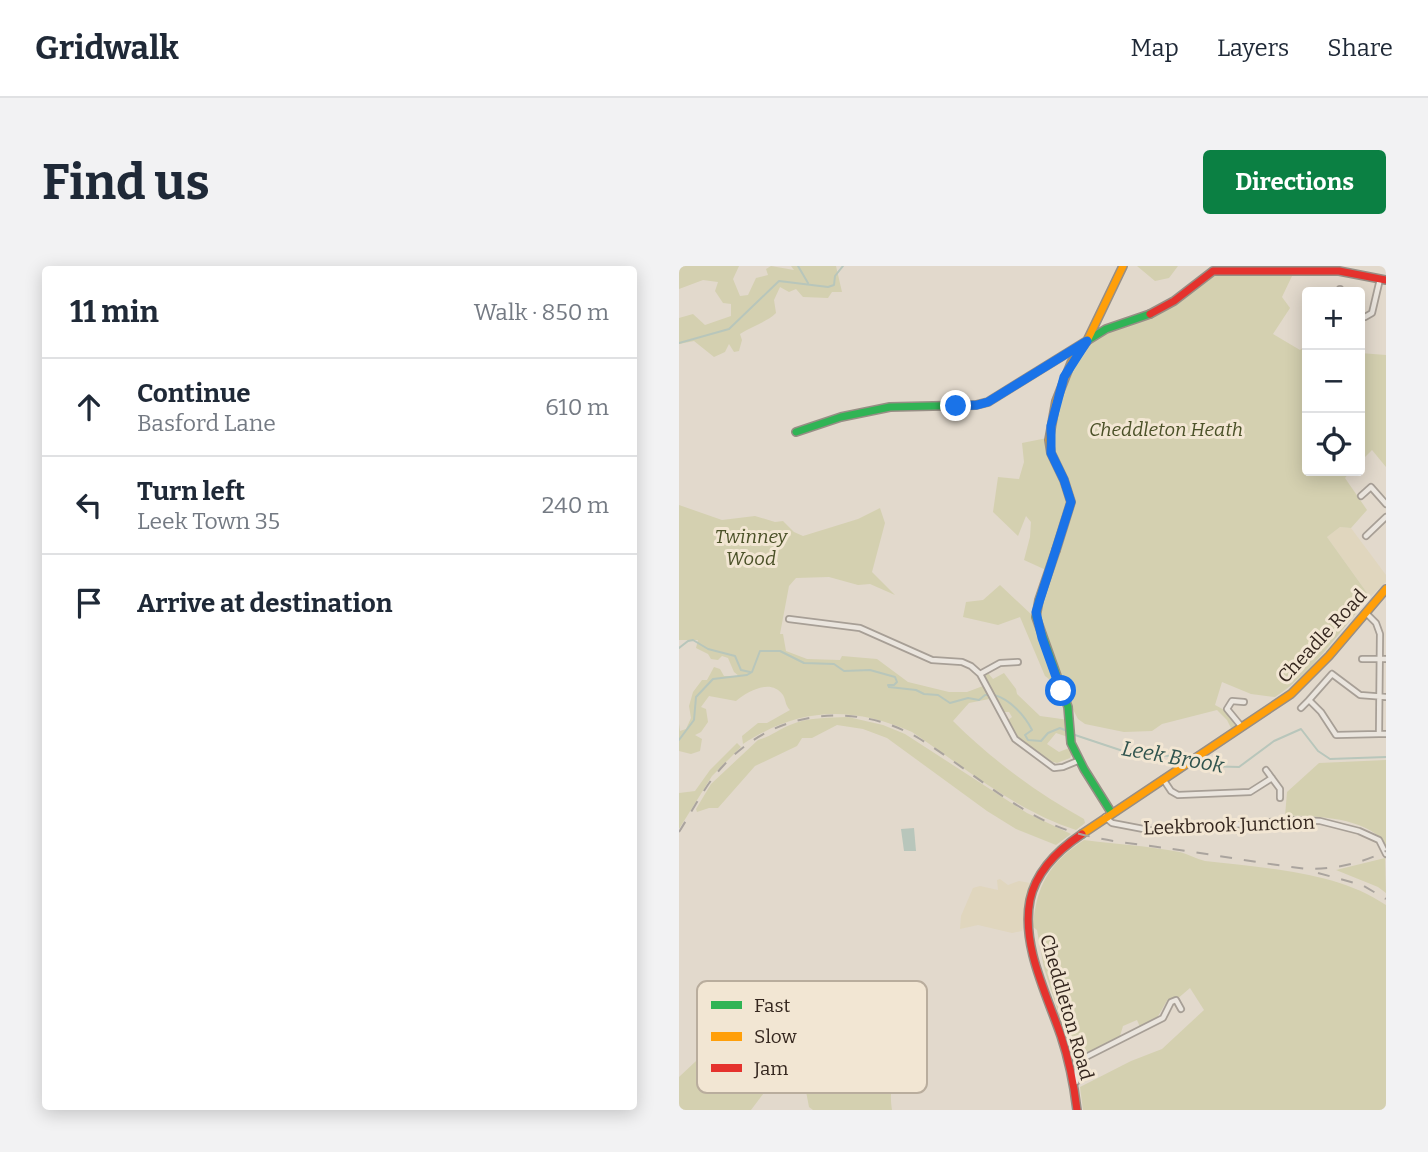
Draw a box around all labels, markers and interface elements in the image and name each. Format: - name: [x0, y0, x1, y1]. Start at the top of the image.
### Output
- text: Gridwalk: [35, 28, 179, 68]
- text: Map: [1131, 34, 1179, 62]
- text: Layers: [1217, 34, 1289, 62]
- text: Share: [1327, 34, 1393, 62]
- button: Directions: [1203, 150, 1386, 214]
- text: Find us: [42, 153, 210, 212]
- map controls: [1302, 287, 1365, 476]
- button: +: [1302, 287, 1365, 350]
- text: 11 min: [70, 294, 159, 330]
- text: Walk · 850 m: [474, 298, 609, 326]
- button: −: [1302, 350, 1365, 413]
- text: Continue: [137, 378, 251, 409]
- icon: ahead: [70, 388, 108, 426]
- route end: [940, 390, 971, 421]
- text: 610 m: [545, 393, 609, 421]
- text: Basford Lane: [137, 409, 276, 437]
- button: locate: [1302, 413, 1365, 476]
- park label: Cheddleton Heath: [1089, 418, 1243, 441]
- text: Turn left: [137, 476, 245, 507]
- icon: left: [70, 486, 108, 524]
- text: 240 m: [542, 491, 609, 519]
- text: Leek Town 35: [137, 507, 280, 535]
- park label: Twinney Wood: [715, 525, 788, 570]
- icon: arrive: [70, 584, 108, 622]
- street label: Cheadle Road: [1273, 584, 1371, 688]
- text: Arrive at destination: [137, 588, 392, 619]
- route start: [1045, 675, 1076, 706]
- water label: Leek Brook: [1120, 735, 1227, 779]
- street label: Leekbrook Junction: [1143, 811, 1315, 839]
- street label: Cheddleton Road: [1035, 932, 1099, 1082]
- legend: [697, 981, 927, 1093]
- text: Fast: [754, 994, 791, 1017]
- text: Slow: [754, 1025, 797, 1048]
- text: Jam: [753, 1057, 788, 1080]

